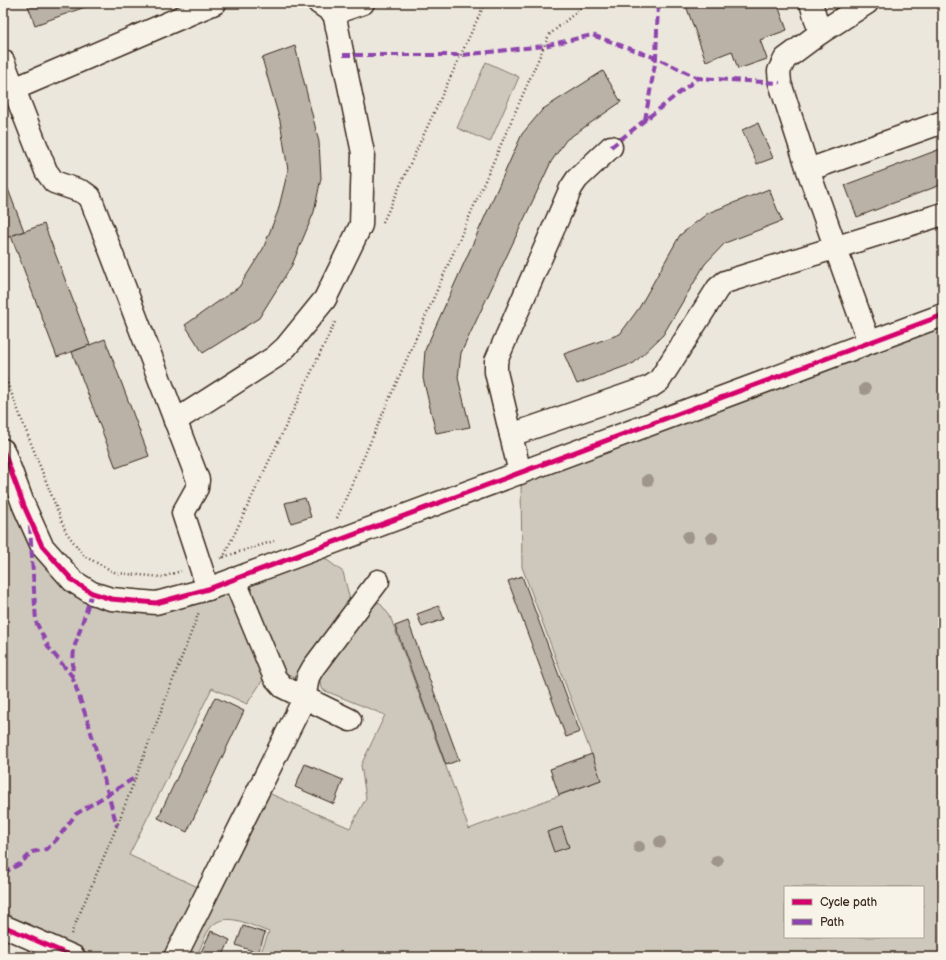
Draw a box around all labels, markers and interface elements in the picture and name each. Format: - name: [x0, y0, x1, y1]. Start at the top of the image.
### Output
- legend: [784, 886, 924, 938]
- text: Cycle path: [820, 895, 877, 910]
- text: Path: [820, 915, 845, 930]

